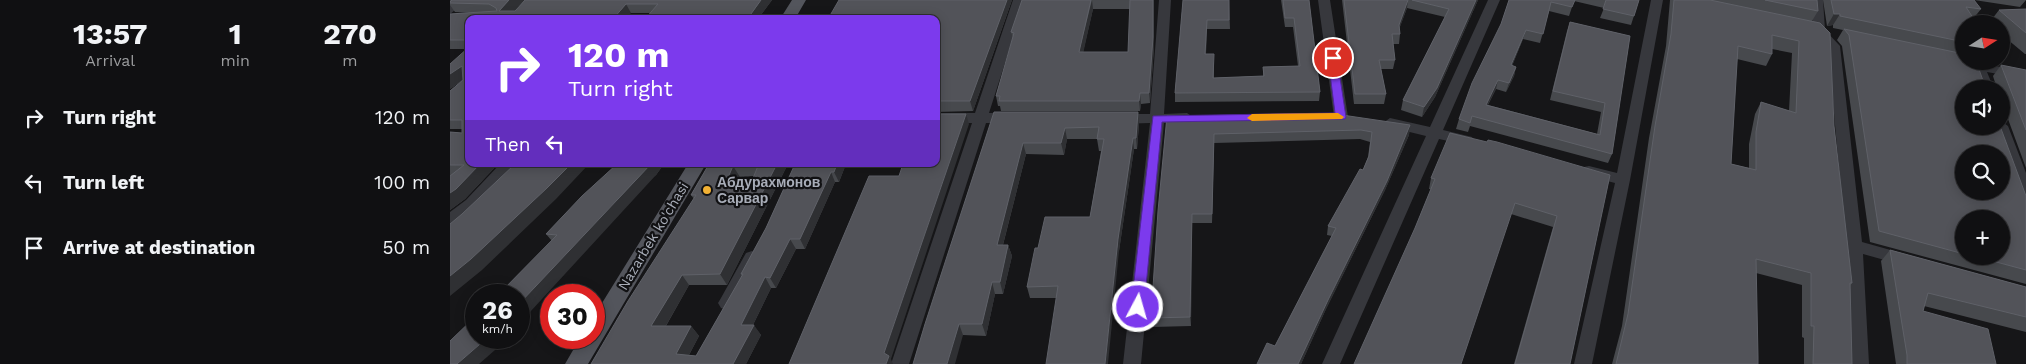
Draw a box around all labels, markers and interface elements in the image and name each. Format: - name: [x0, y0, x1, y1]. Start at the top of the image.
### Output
- north arrow: [1955, 15, 2010, 70]
- map controls: [1955, 15, 2010, 265]
- text: 13:57: [73, 16, 148, 51]
- text: 1: [229, 16, 242, 51]
- text: 270: [323, 16, 377, 51]
- text: 120 m: [568, 34, 669, 76]
- icon: right: [485, 35, 550, 100]
- pin: [1312, 37, 1354, 79]
- icon: arrive: [1319, 44, 1347, 72]
- text: Arrival: [85, 51, 135, 70]
- text: min: [221, 51, 250, 70]
- text: m: [342, 51, 358, 70]
- text: Turn right: [568, 76, 673, 101]
- button: sound: [1955, 80, 2010, 135]
- icon: right: [20, 104, 48, 132]
- text: Turn right: [63, 106, 156, 129]
- text: 120 m: [375, 106, 430, 129]
- icon: left: [541, 130, 569, 158]
- text: Then: [485, 133, 531, 156]
- button: search: [1955, 145, 2010, 200]
- icon: left: [20, 169, 48, 197]
- text: Turn left: [63, 171, 144, 194]
- text: 100 m: [374, 171, 430, 194]
- place label: Абдурахмонов Сарвар: [717, 174, 821, 206]
- street label: Nazarbek ko'chasi: [615, 179, 691, 293]
- marker: Абдурахмонов Сарвар: [701, 184, 713, 196]
- button: +: [1955, 210, 2010, 265]
- icon: arrive: [20, 234, 48, 262]
- text: Arrive at destination: [63, 236, 255, 259]
- text: 50 m: [383, 236, 430, 259]
- position arrow: [1111, 280, 1163, 332]
- speed limit sign: 30: [540, 284, 605, 349]
- text: 26: [482, 296, 513, 325]
- text: km/h: [482, 322, 513, 336]

